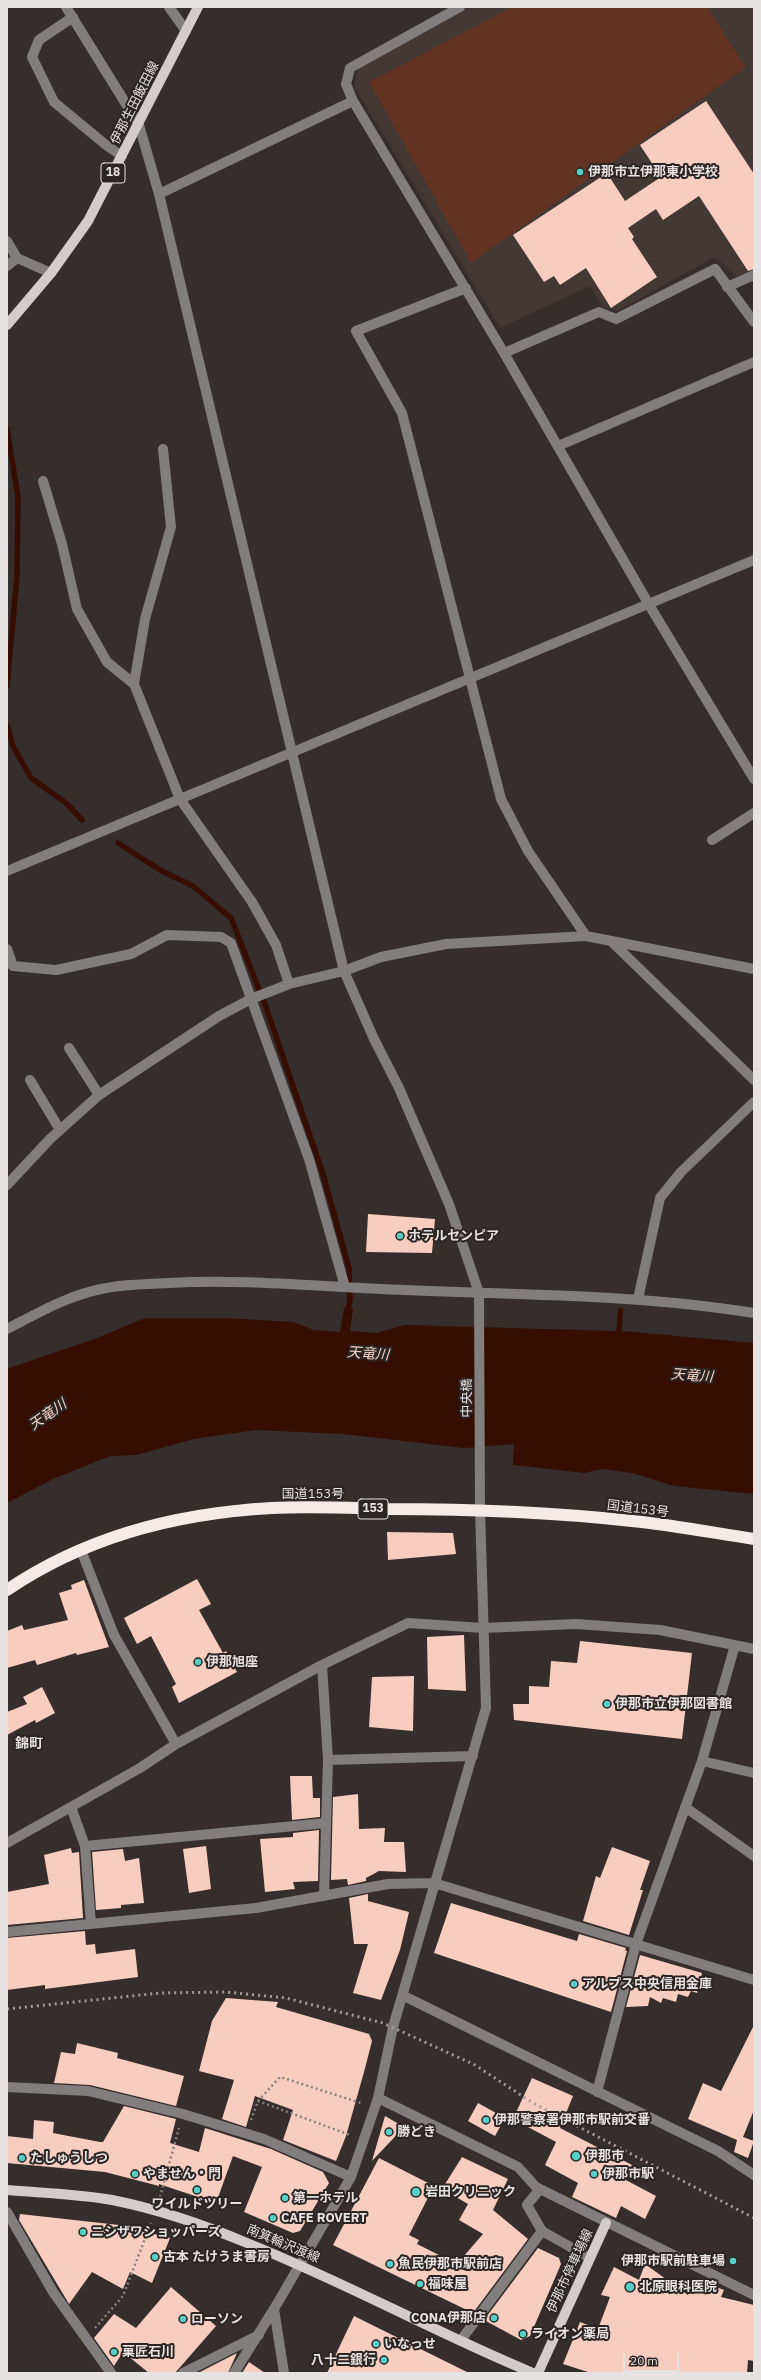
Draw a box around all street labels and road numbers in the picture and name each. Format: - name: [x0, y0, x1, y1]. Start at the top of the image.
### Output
- street label: 伊那生田飯田線: [107, 59, 163, 147]
- road number: 18: [101, 163, 125, 183]
- street label: 中央橋: [459, 1379, 475, 1417]
- street label: 国道153号: [282, 1486, 344, 1502]
- street label: 国道153号: [606, 1497, 670, 1521]
- road number: 153: [358, 1499, 388, 1519]
- street label: 南箕輪沢渡線: [244, 2222, 322, 2266]
- street label: 伊那市停車場線: [544, 2226, 596, 2316]

